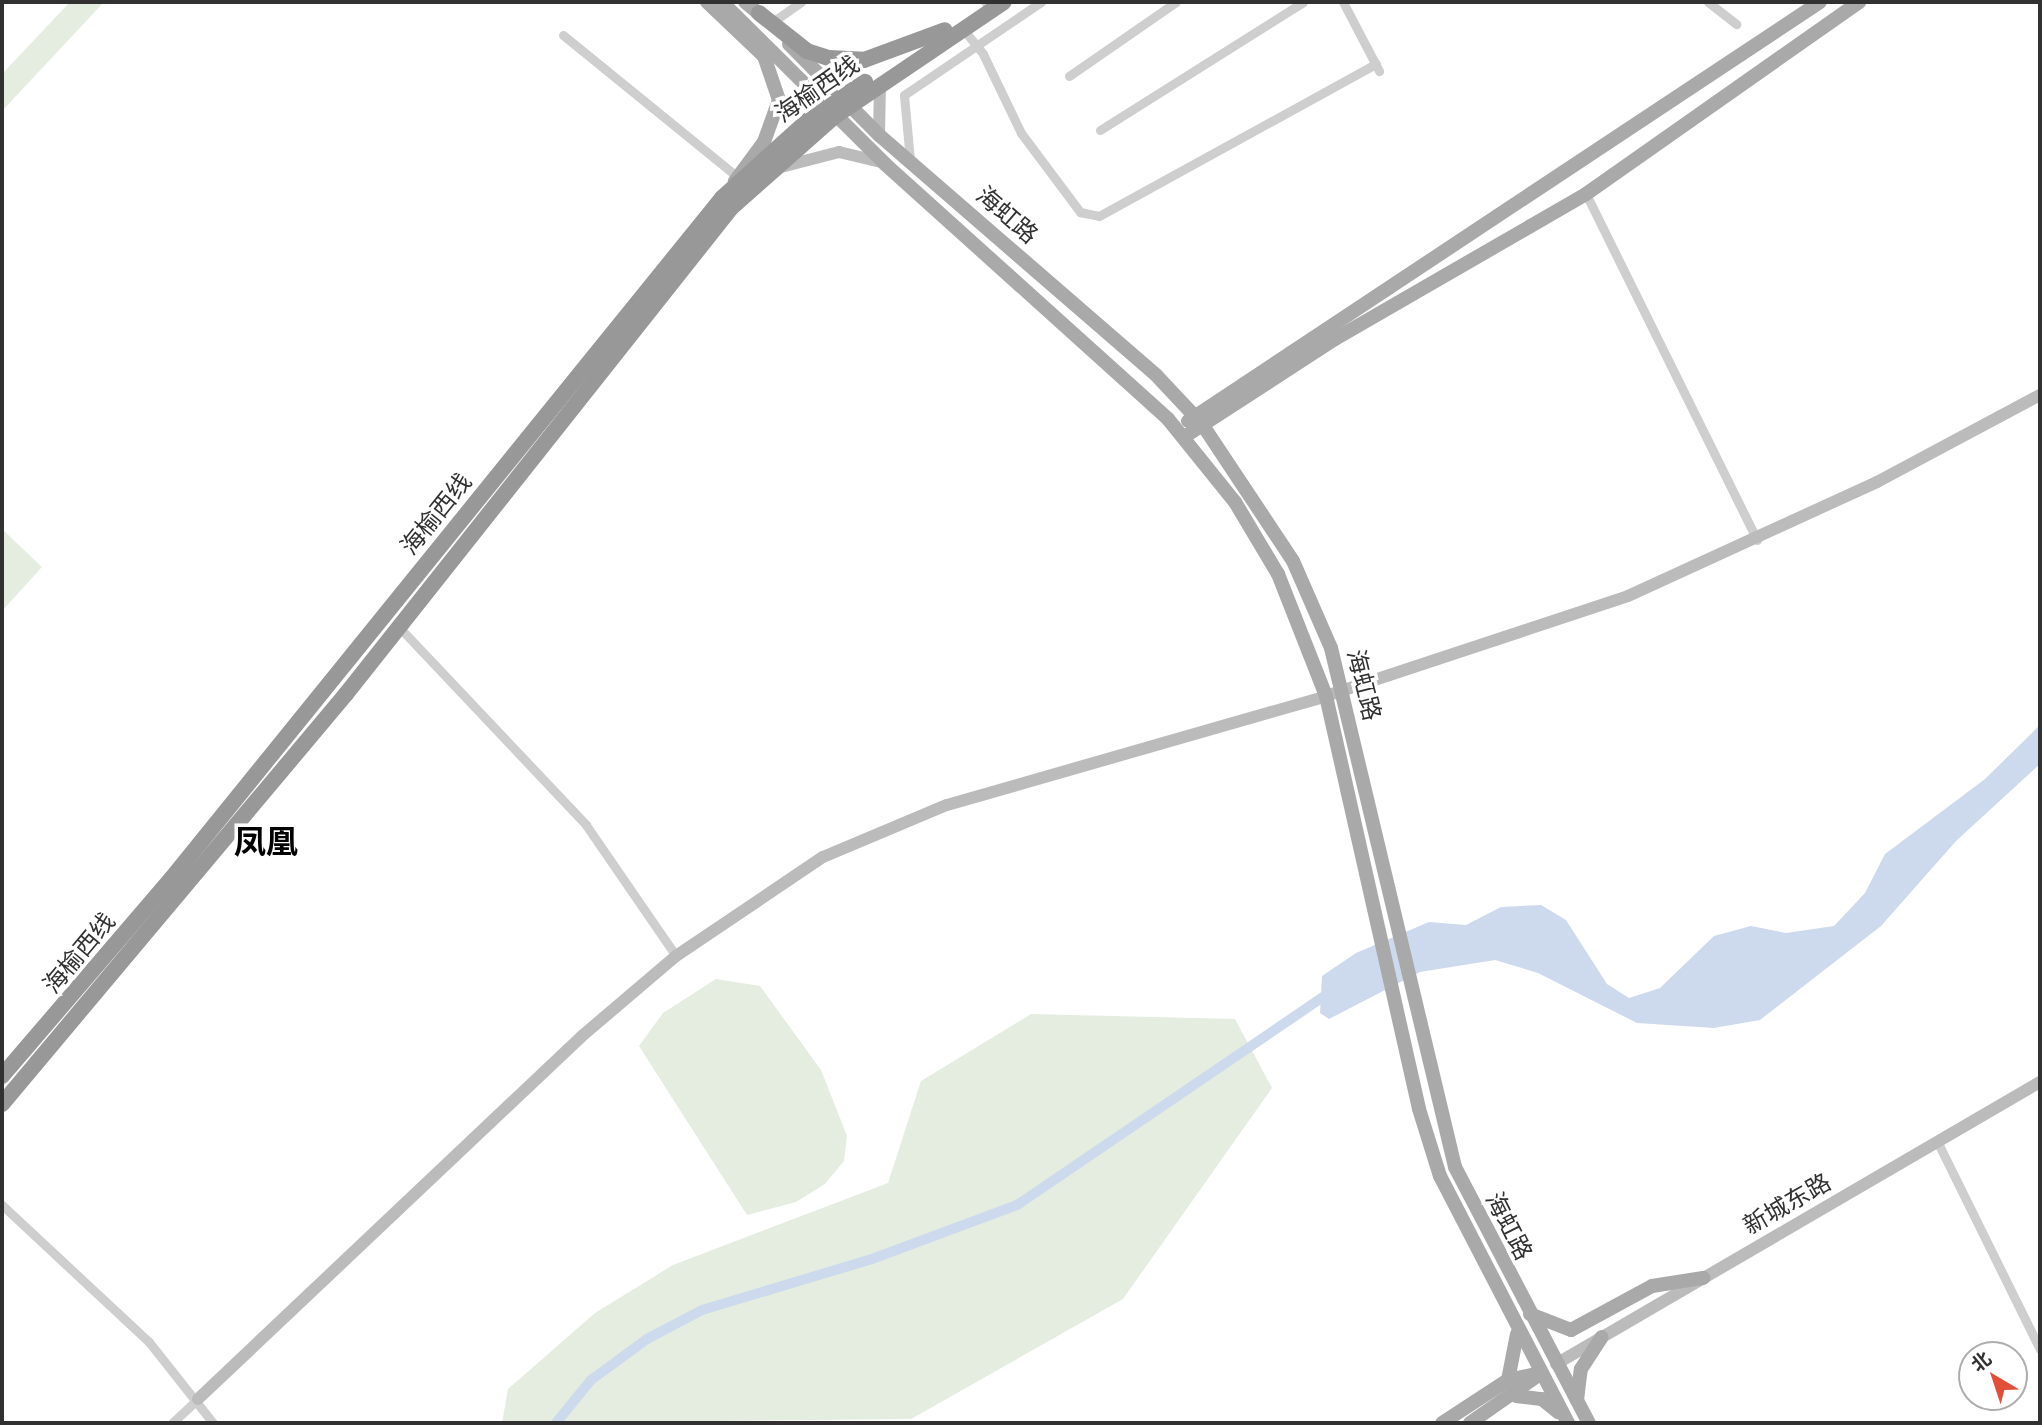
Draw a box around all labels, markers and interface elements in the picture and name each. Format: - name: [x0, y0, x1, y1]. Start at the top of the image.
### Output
- street label: 海榆西线: [769, 50, 865, 128]
- street label: 海虹路: [970, 181, 1044, 249]
- street label: 海榆西线: [395, 468, 477, 560]
- street label: 海虹路: [1341, 647, 1387, 723]
- district label: 凤凰: [234, 822, 298, 860]
- street label: 海榆西线: [37, 907, 121, 999]
- street label: 新城东路: [1738, 1168, 1836, 1240]
- street label: 海虹路: [1480, 1187, 1538, 1265]
- north arrow: [1958, 1341, 2028, 1411]
- text: 北: [1964, 1344, 1997, 1378]

